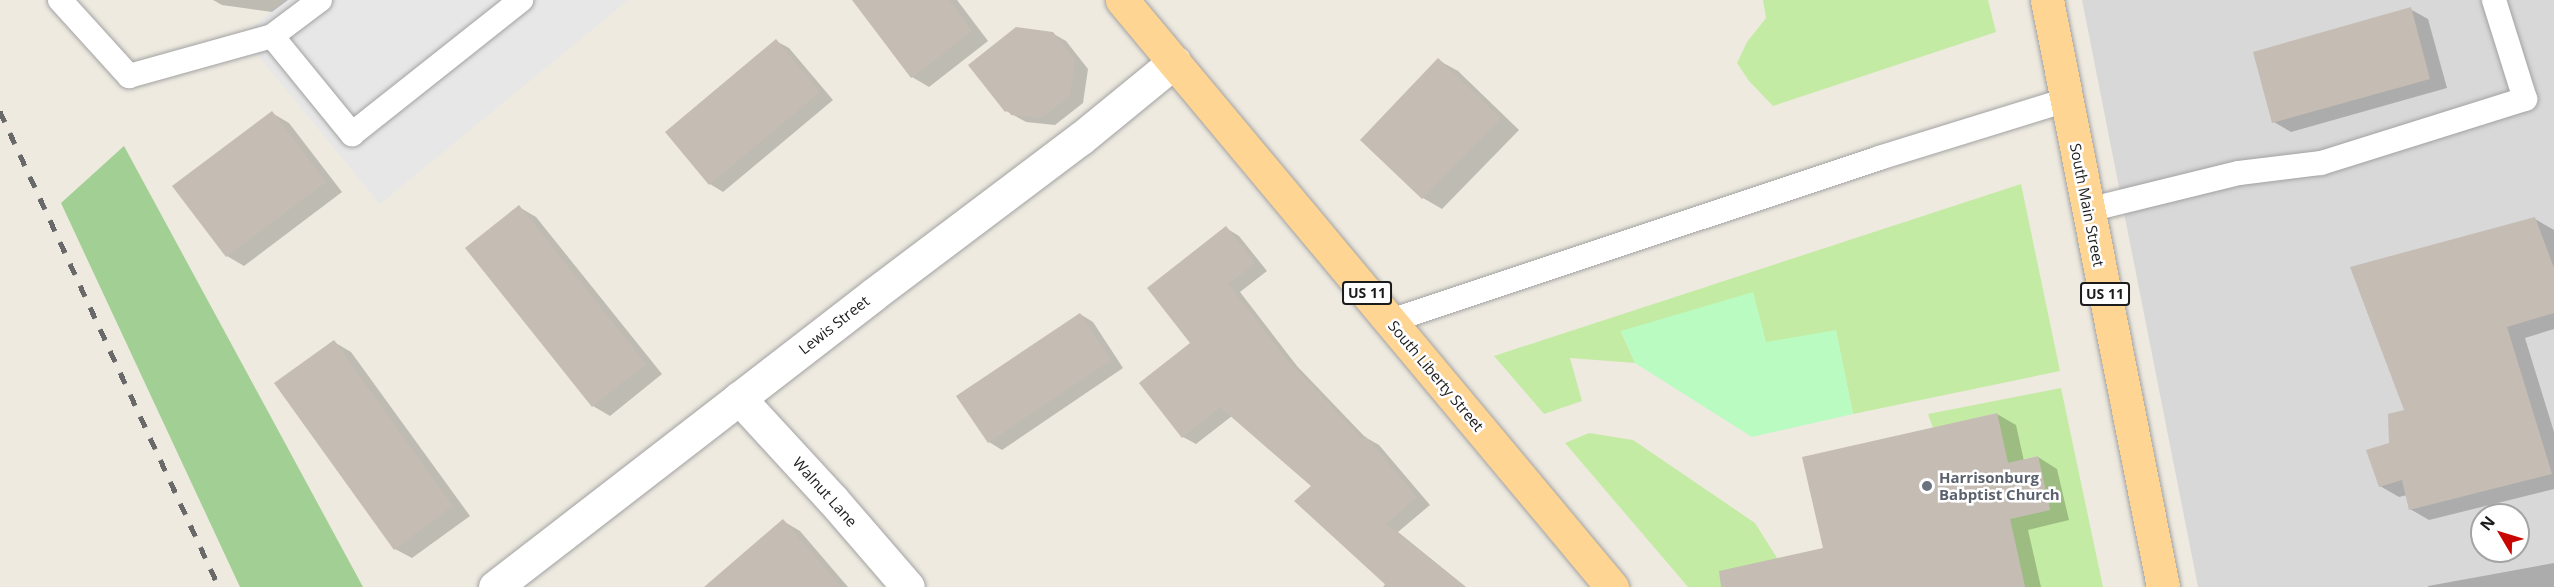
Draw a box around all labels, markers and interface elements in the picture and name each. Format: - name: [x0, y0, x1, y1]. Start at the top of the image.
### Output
- street label: South Main Street: [2066, 142, 2108, 268]
- road number: US 11: [1342, 282, 1392, 304]
- road number: US 11: [2080, 283, 2130, 305]
- street label: Lewis Street: [795, 292, 873, 358]
- street label: South Liberty Street: [1384, 317, 1488, 435]
- street label: Walnut Lane: [789, 454, 861, 530]
- place label: Harrisonburg Babptist Church: [1939, 468, 2060, 503]
- marker: Harrisonburg Babptist Church: [1920, 479, 1934, 493]
- north arrow: [2470, 503, 2530, 563]
- text: N: [2475, 511, 2500, 535]

